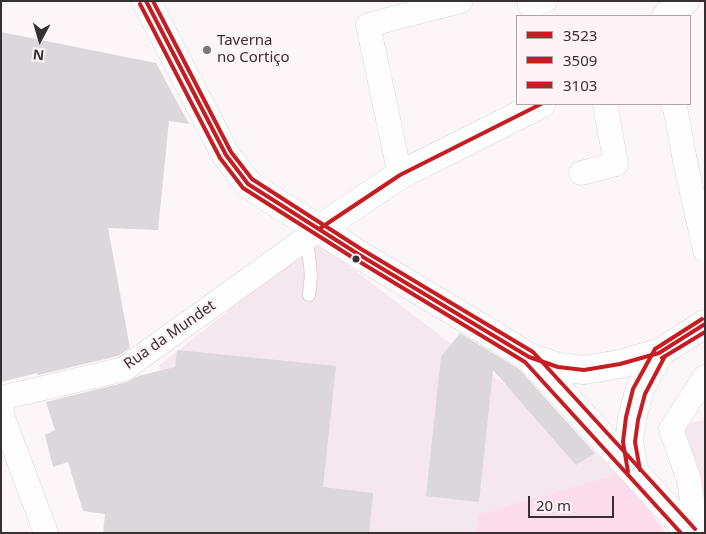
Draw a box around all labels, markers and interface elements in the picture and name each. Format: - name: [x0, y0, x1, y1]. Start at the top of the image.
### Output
- north arrow: [15, 15, 65, 65]
- legend: [516, 15, 691, 105]
- text: 3523: [563, 25, 597, 45]
- place label: Taverna no Cortiço: [217, 32, 290, 67]
- marker: Taverna no Cortiço: [201, 44, 213, 56]
- text: N: [32, 45, 45, 65]
- text: 3509: [563, 50, 597, 70]
- text: 3103: [563, 75, 597, 95]
- unlabelled marker: [351, 254, 361, 264]
- street label: Rua da Mundet: [121, 297, 219, 373]
- scale bar: [531, 486, 617, 518]
- text: 20 m: [536, 495, 571, 515]

